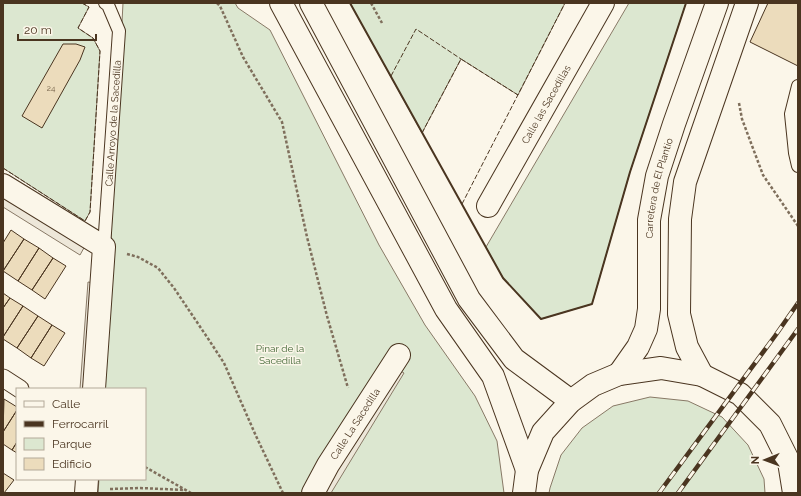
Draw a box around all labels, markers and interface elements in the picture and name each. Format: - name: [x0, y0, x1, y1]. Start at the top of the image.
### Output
- scale bar: [18, 16, 96, 42]
- text: 20 m: [24, 23, 52, 37]
- street label: Calle Arroyo de la Sacedilla: [103, 60, 122, 187]
- street label: Calle las Sacedillas: [519, 63, 572, 146]
- house number: 24: [47, 83, 56, 93]
- street label: Carretera de El Plantío: [644, 136, 675, 239]
- park label: Pinar de la Sacedilla: [256, 343, 304, 366]
- street label: Calle La Sacedilla: [328, 386, 382, 461]
- legend: [16, 388, 146, 480]
- text: Calle: [52, 397, 80, 411]
- text: Ferrocarril: [52, 417, 109, 431]
- text: Parque: [52, 437, 92, 451]
- north arrow: [745, 440, 785, 480]
- text: N: [749, 456, 762, 464]
- text: Edificio: [52, 457, 92, 471]

